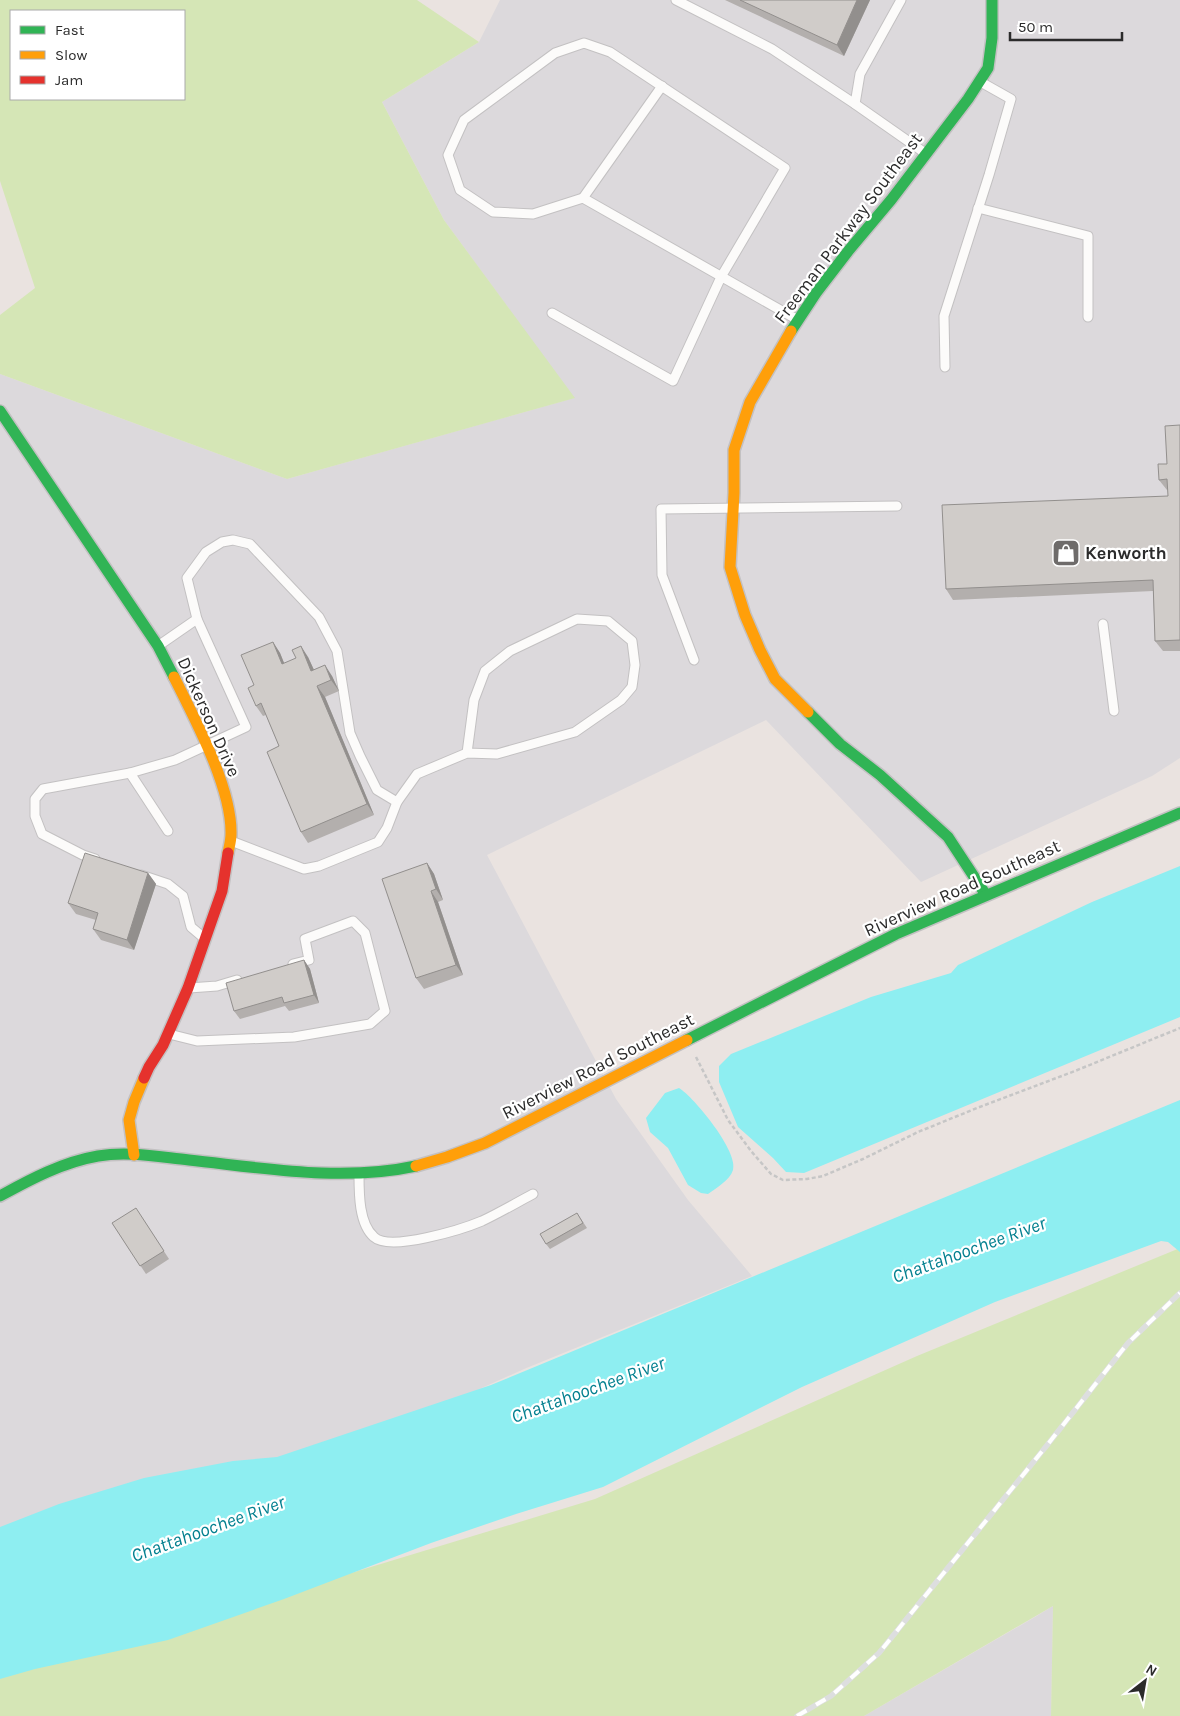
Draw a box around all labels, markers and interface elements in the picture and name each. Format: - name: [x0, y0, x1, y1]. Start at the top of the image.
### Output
- legend: [10, 10, 185, 100]
- scale bar: [1010, 10, 1122, 42]
- text: 50 m: [1018, 18, 1053, 36]
- text: Fast: [55, 21, 85, 39]
- text: Slow: [55, 46, 87, 64]
- text: Jam: [55, 71, 83, 89]
- street label: Freeman Parkway Southeast: [769, 128, 927, 328]
- shop icon: Kenworth: [1051, 538, 1081, 568]
- place label: Kenworth: [1085, 542, 1167, 564]
- street label: Dickerson Drive: [173, 654, 245, 780]
- street label: Riverview Road Southeast: [860, 835, 1064, 941]
- street label: Riverview Road Southeast: [498, 1008, 698, 1124]
- water label: Chattahoochee River: [889, 1211, 1050, 1288]
- water label: Chattahoochee River: [508, 1351, 669, 1428]
- water label: Chattahoochee River: [128, 1490, 289, 1567]
- north arrow: [1120, 1656, 1170, 1706]
- text: N: [1143, 1660, 1160, 1680]

